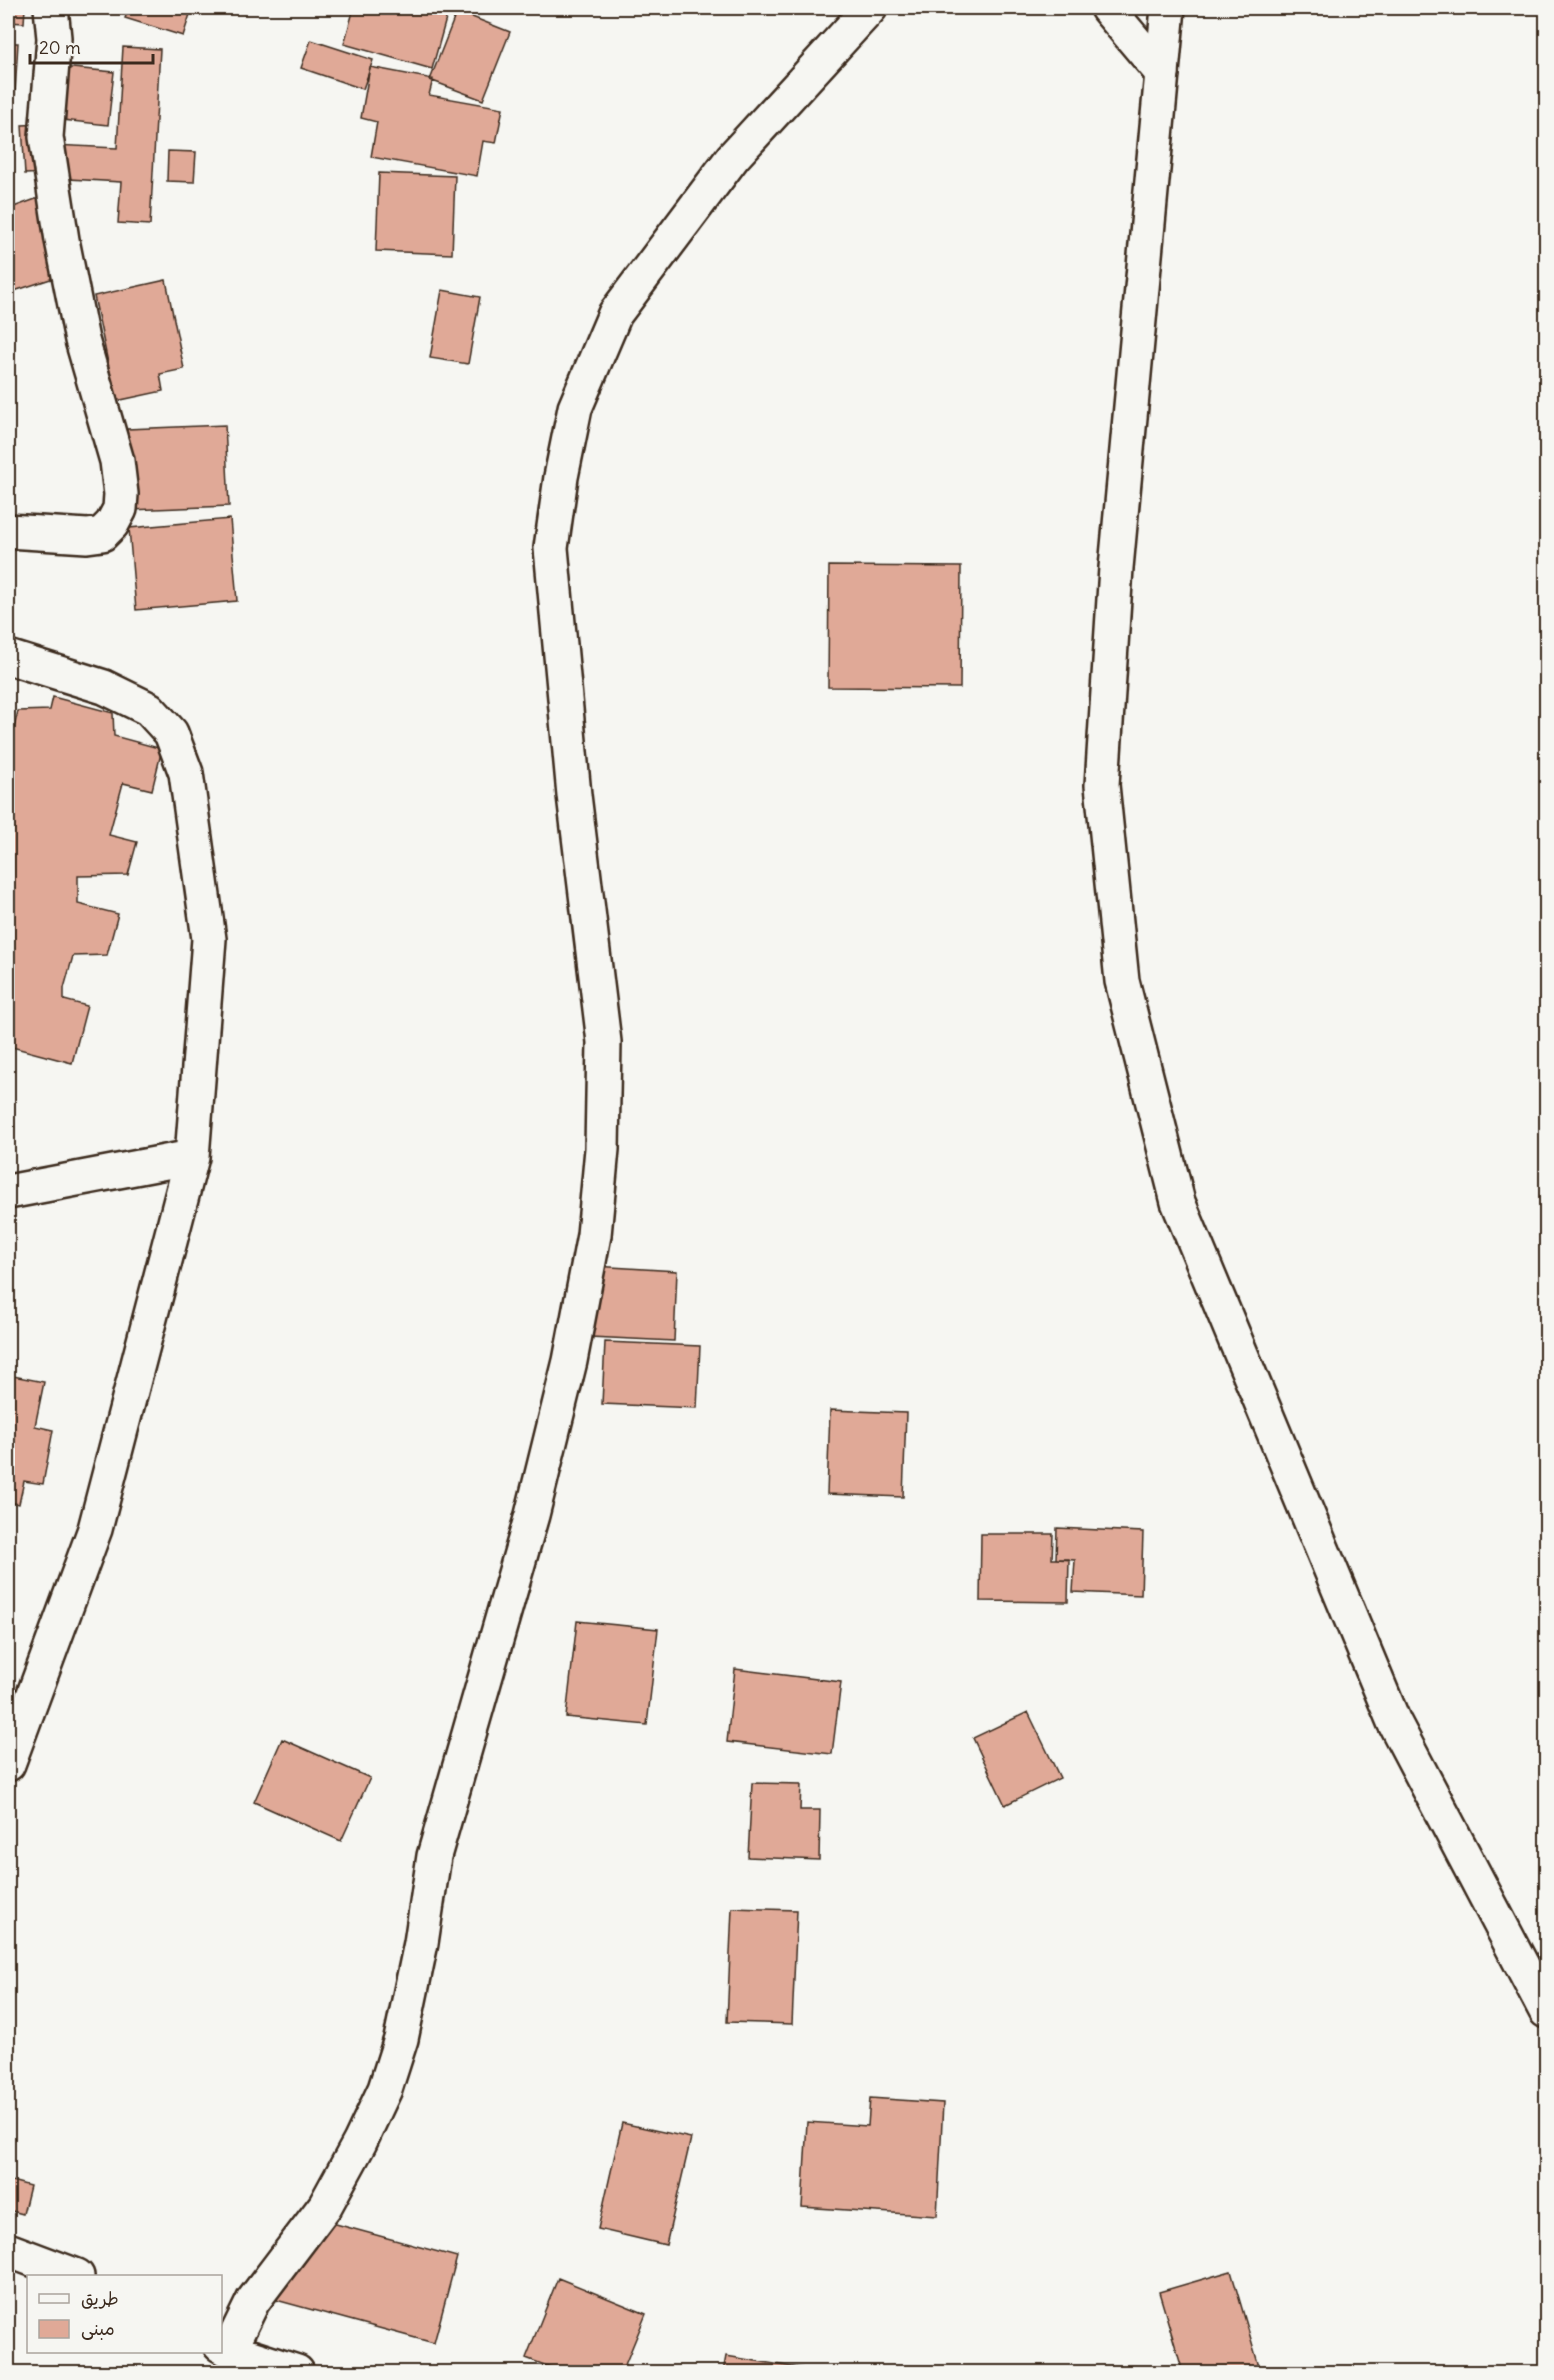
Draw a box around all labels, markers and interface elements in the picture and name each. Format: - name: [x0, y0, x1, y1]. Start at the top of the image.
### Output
- scale bar: [30, 27, 153, 65]
- text: 20 m: [39, 36, 81, 59]
- legend: [27, 2275, 222, 2353]
- text: طريق: [81, 2287, 119, 2310]
- text: مبنى: [81, 2317, 115, 2340]

